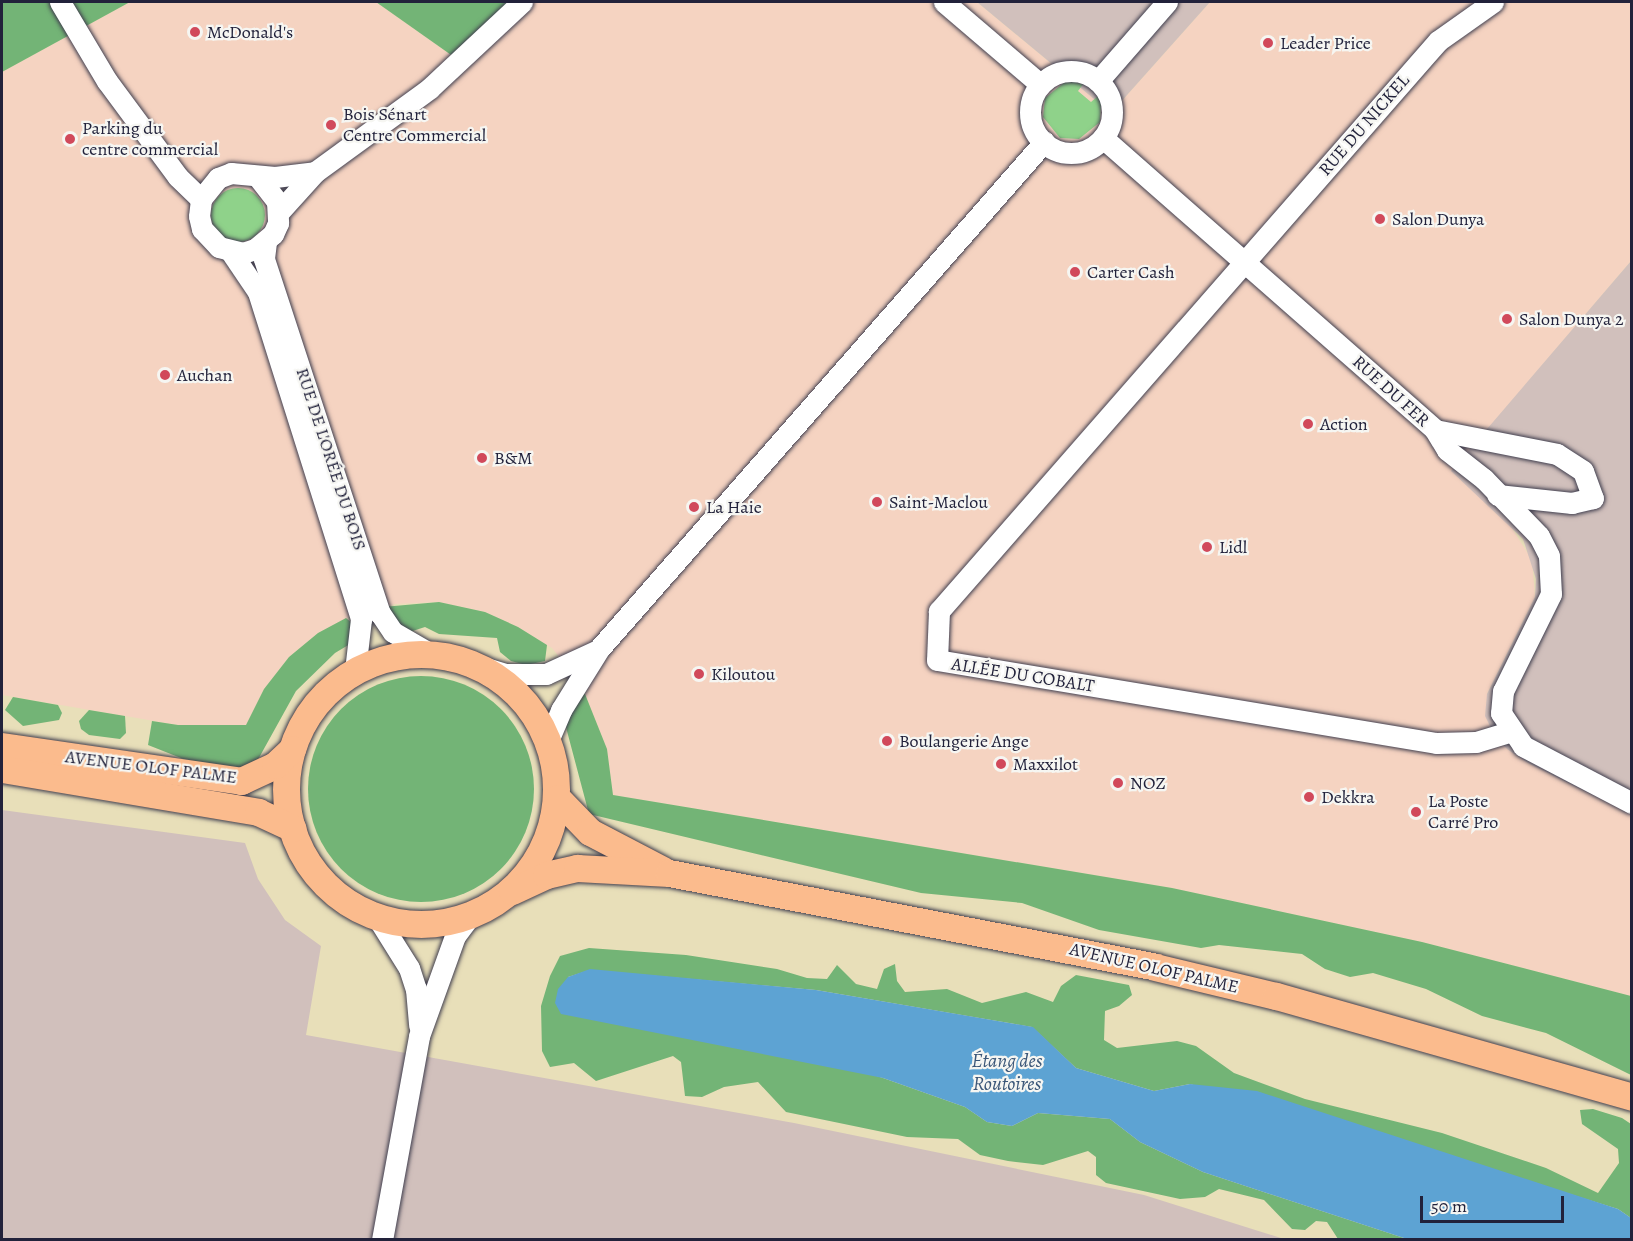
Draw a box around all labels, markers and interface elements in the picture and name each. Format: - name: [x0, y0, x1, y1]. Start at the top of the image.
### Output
- place label: McDonald's: [207, 21, 293, 43]
- marker: McDonald's: [188, 25, 202, 39]
- place label: Leader Price: [1280, 32, 1371, 54]
- marker: Leader Price: [1261, 36, 1275, 50]
- street label: RUE DU NICKEL: [1314, 70, 1414, 180]
- place label: Bois Sénart Centre Commercial: [343, 104, 486, 146]
- place label: Parking du centre commercial: [82, 118, 218, 160]
- marker: Bois Sénart Centre Commercial: [324, 118, 338, 132]
- marker: Parking du centre commercial: [63, 132, 77, 146]
- place label: Salon Dunya: [1392, 208, 1484, 230]
- marker: Salon Dunya: [1373, 212, 1387, 226]
- place label: Carter Cash: [1087, 261, 1175, 283]
- marker: Carter Cash: [1068, 265, 1082, 279]
- place label: Salon Dunya 2: [1519, 308, 1624, 330]
- marker: Salon Dunya 2: [1500, 312, 1514, 326]
- street label: RUE DU FER: [1348, 351, 1434, 431]
- place label: Auchan: [177, 364, 232, 386]
- street label: RUE DE L'ORÉE DU BOIS: [291, 365, 371, 553]
- marker: Auchan: [158, 368, 172, 382]
- place label: Action: [1320, 413, 1368, 435]
- marker: Action: [1301, 417, 1315, 431]
- place label: B&M: [494, 447, 533, 469]
- marker: B&M: [475, 451, 489, 465]
- place label: Saint-Maclou: [889, 491, 988, 513]
- marker: Saint-Maclou: [870, 495, 884, 509]
- place label: La Haie: [706, 496, 762, 518]
- marker: La Haie: [687, 500, 701, 514]
- place label: Lidl: [1219, 536, 1247, 558]
- marker: Lidl: [1200, 540, 1214, 554]
- street label: ALLÉE DU COBALT: [950, 653, 1096, 697]
- place label: Kiloutou: [711, 663, 775, 685]
- marker: Kiloutou: [692, 667, 706, 681]
- place label: Boulangerie Ange: [899, 730, 1029, 752]
- marker: Boulangerie Ange: [880, 734, 894, 748]
- street label: AVENUE OLOF PALME: [64, 746, 238, 788]
- place label: Maxxilot: [1013, 753, 1078, 775]
- marker: Maxxilot: [994, 757, 1008, 771]
- place label: NOZ: [1130, 772, 1166, 794]
- marker: NOZ: [1111, 776, 1125, 790]
- place label: Dekkra: [1321, 786, 1375, 808]
- marker: Dekkra: [1302, 790, 1316, 804]
- place label: La Poste Carré Pro: [1428, 791, 1498, 834]
- marker: La Poste Carré Pro: [1409, 805, 1423, 819]
- street label: AVENUE OLOF PALME: [1067, 938, 1241, 998]
- water label: Étang des Routoires: [971, 1049, 1043, 1096]
- scale bar: [1423, 1184, 1567, 1222]
- text: 50 m: [1431, 1194, 1467, 1218]

